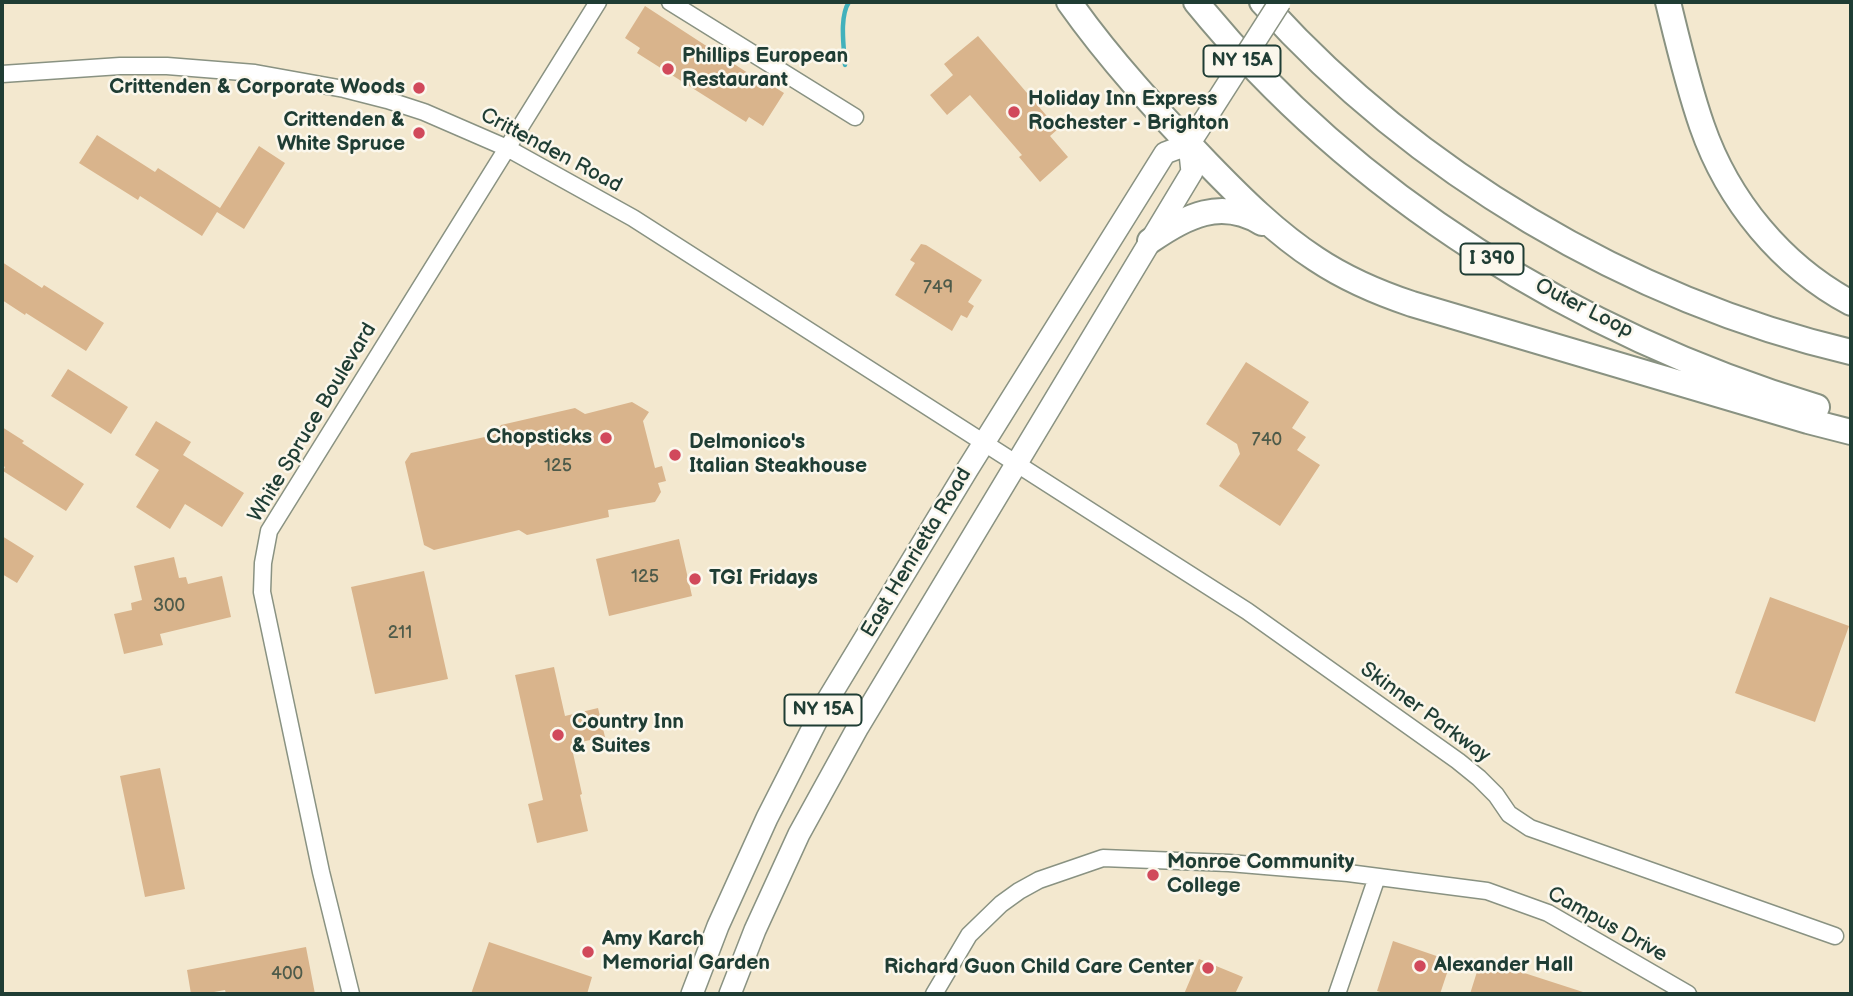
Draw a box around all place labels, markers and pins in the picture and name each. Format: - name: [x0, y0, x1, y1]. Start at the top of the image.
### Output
- place label: Phillips European Restaurant: [682, 44, 848, 94]
- marker: Phillips European Restaurant: [660, 61, 676, 77]
- place label: Crittenden & Corporate Woods: [109, 75, 405, 101]
- marker: Crittenden & Corporate Woods: [411, 80, 427, 96]
- place label: Holiday Inn Express Rochester - Brighton: [1028, 87, 1229, 137]
- marker: Holiday Inn Express Rochester - Brighton: [1006, 104, 1022, 120]
- place label: Crittenden & White Spruce: [277, 108, 405, 158]
- marker: Crittenden & White Spruce: [411, 125, 427, 141]
- place label: Chopsticks: [486, 425, 592, 451]
- marker: Chopsticks: [598, 430, 614, 446]
- place label: Delmonico's Italian Steakhouse: [689, 430, 867, 480]
- marker: Delmonico's Italian Steakhouse: [667, 447, 683, 463]
- place label: TGI Fridays: [709, 566, 818, 592]
- marker: TGI Fridays: [687, 571, 703, 587]
- place label: Country Inn & Suites: [572, 710, 684, 760]
- marker: Country Inn & Suites: [550, 727, 566, 743]
- place label: Monroe Community College: [1167, 850, 1354, 900]
- marker: Monroe Community College: [1145, 867, 1161, 883]
- place label: Amy Karch Memorial Garden: [602, 927, 770, 977]
- marker: Amy Karch Memorial Garden: [580, 944, 596, 960]
- place label: Alexander Hall: [1434, 953, 1573, 979]
- place label: Richard Guon Child Care Center: [884, 955, 1194, 981]
- marker: Alexander Hall: [1412, 958, 1428, 974]
- marker: Richard Guon Child Care Center: [1200, 960, 1216, 976]

